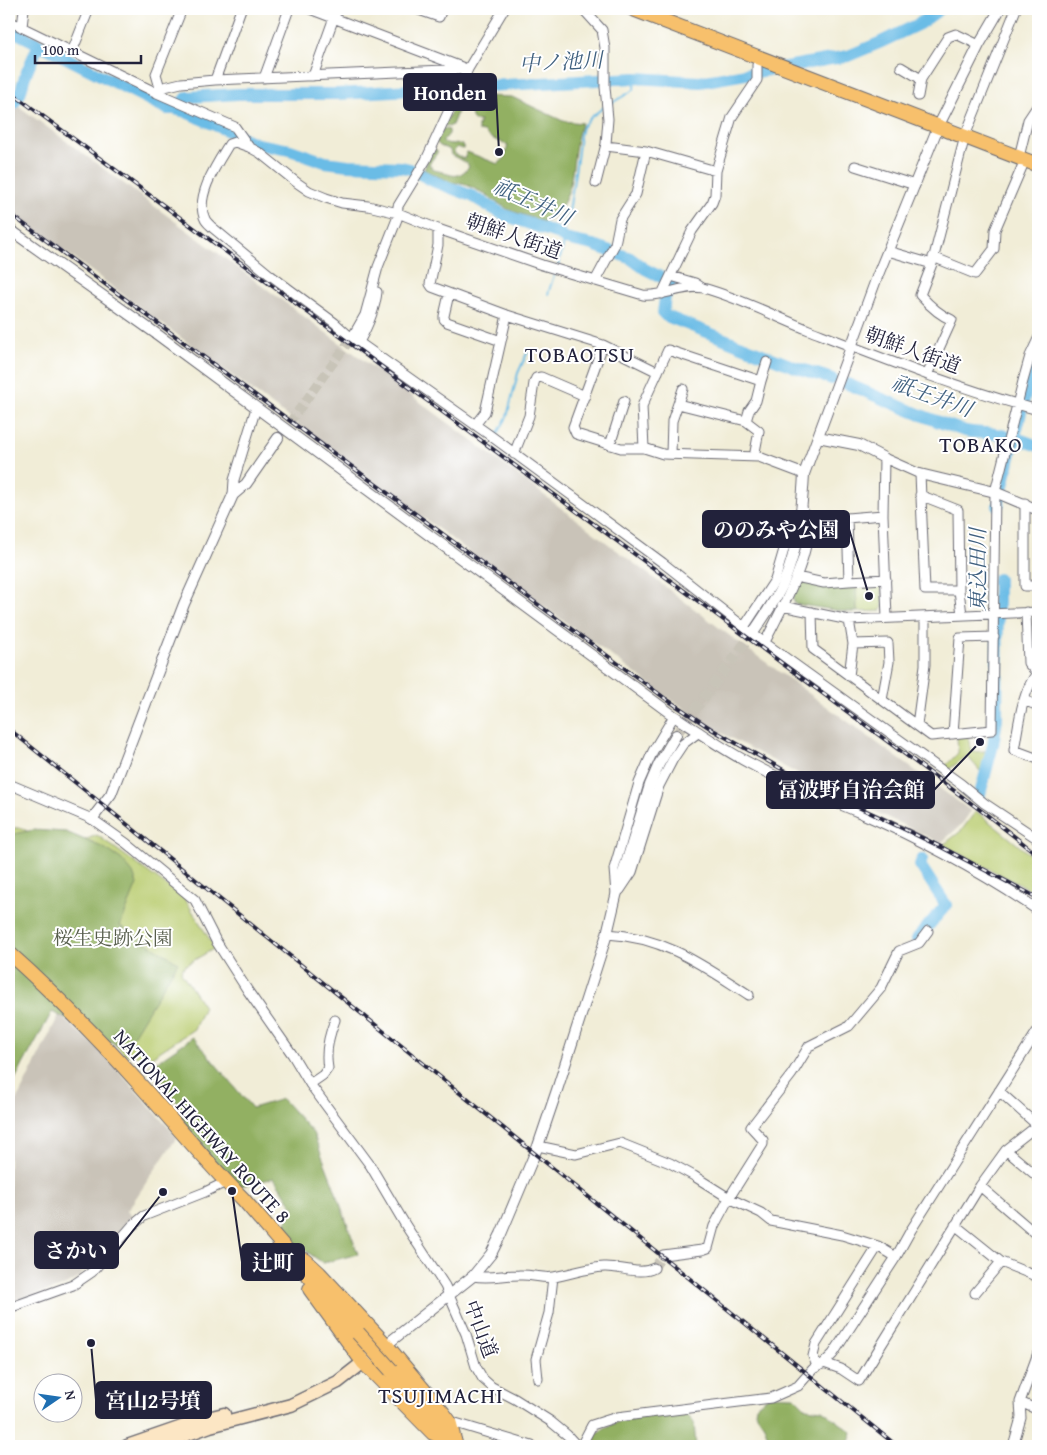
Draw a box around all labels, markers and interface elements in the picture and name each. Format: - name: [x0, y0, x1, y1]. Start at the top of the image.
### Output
- scale bar: [35, 32, 141, 64]
- text: 100 m: [42, 39, 80, 60]
- water label: 中ノ池川: [518, 44, 606, 79]
- callout: Honden: [404, 74, 496, 110]
- text: Honden: [414, 77, 487, 108]
- water label: 祇王井川: [489, 170, 580, 234]
- street label: 朝鮮人街道: [462, 206, 566, 266]
- street label: 朝鮮人街道: [861, 319, 965, 380]
- district label: TOBAOTSU: [525, 338, 635, 370]
- water label: 祇王井川: [887, 367, 979, 425]
- district label: TOBAKO: [939, 428, 1023, 460]
- callout: ののみや公園: [703, 511, 849, 547]
- text: ののみや公園: [713, 514, 839, 545]
- water label: 東込田川: [962, 526, 993, 612]
- callout: 冨波野自治会館: [767, 772, 934, 808]
- text: 冨波野自治会館: [778, 774, 925, 805]
- park label: 桜生史跡公園: [53, 923, 173, 952]
- street label: NATIONAL HIGHWAY ROUTE 8: [107, 1022, 297, 1229]
- callout: さかい: [35, 1232, 118, 1268]
- text: さかい: [45, 1235, 108, 1266]
- callout: 辻町: [242, 1244, 304, 1280]
- text: 辻町: [252, 1247, 294, 1278]
- street label: 中山道: [457, 1296, 506, 1362]
- north arrow: [32, 1372, 82, 1422]
- district label: TSUJIMACHI: [378, 1379, 504, 1411]
- callout: 宮山2号墳: [96, 1382, 211, 1418]
- text: 宮山2号墳: [106, 1385, 200, 1416]
- text: N: [60, 1388, 82, 1403]

